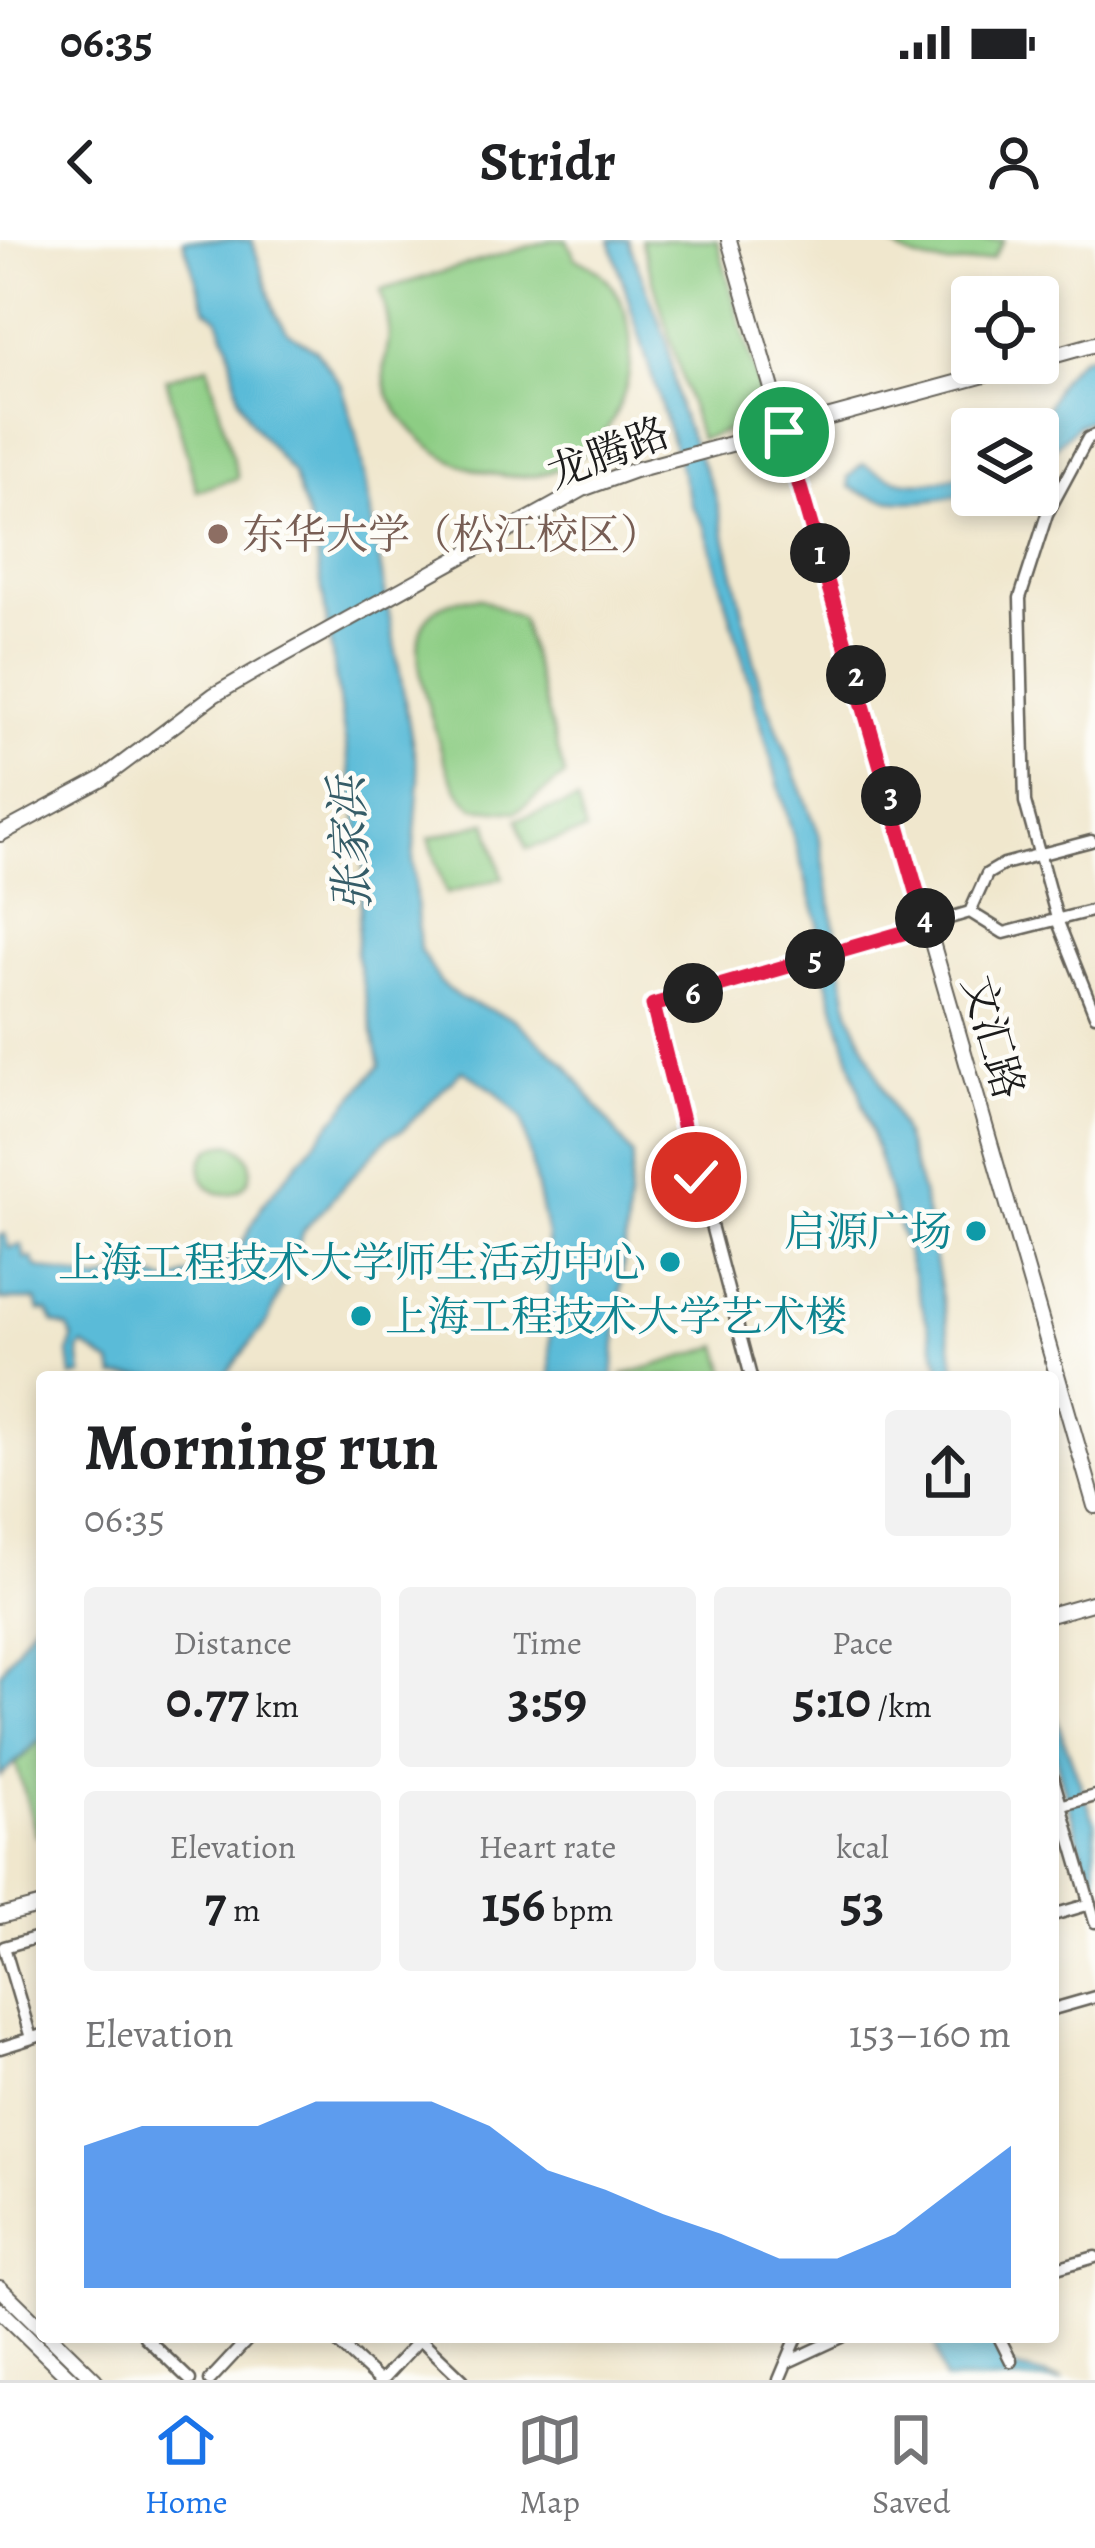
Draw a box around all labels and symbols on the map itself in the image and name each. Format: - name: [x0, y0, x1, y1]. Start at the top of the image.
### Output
- pin: [733, 381, 835, 483]
- street label: 龙腾路: [539, 403, 677, 502]
- place label: 东华大学（松江校区）: [242, 506, 662, 563]
- marker: 东华大学（松江校区）: [205, 521, 231, 547]
- pin: 1: [790, 523, 850, 583]
- pin: 2: [826, 645, 886, 705]
- pin: 3: [861, 766, 921, 826]
- water label: 张家浜: [315, 772, 384, 913]
- pin: 4: [895, 888, 955, 948]
- pin: 5: [785, 929, 845, 989]
- pin: 6: [663, 963, 723, 1023]
- street label: 文汇路: [949, 969, 1038, 1106]
- pin: [645, 1126, 747, 1228]
- place label: 启源广场: [784, 1203, 952, 1260]
- marker: 启源广场: [963, 1218, 989, 1244]
- place label: 上海工程技术大学师生活动中心: [58, 1234, 646, 1291]
- marker: 上海工程技术大学师生活动中心: [657, 1249, 683, 1275]
- place label: 上海工程技术大学艺术楼: [385, 1288, 847, 1345]
- marker: 上海工程技术大学艺术楼: [348, 1303, 374, 1329]

